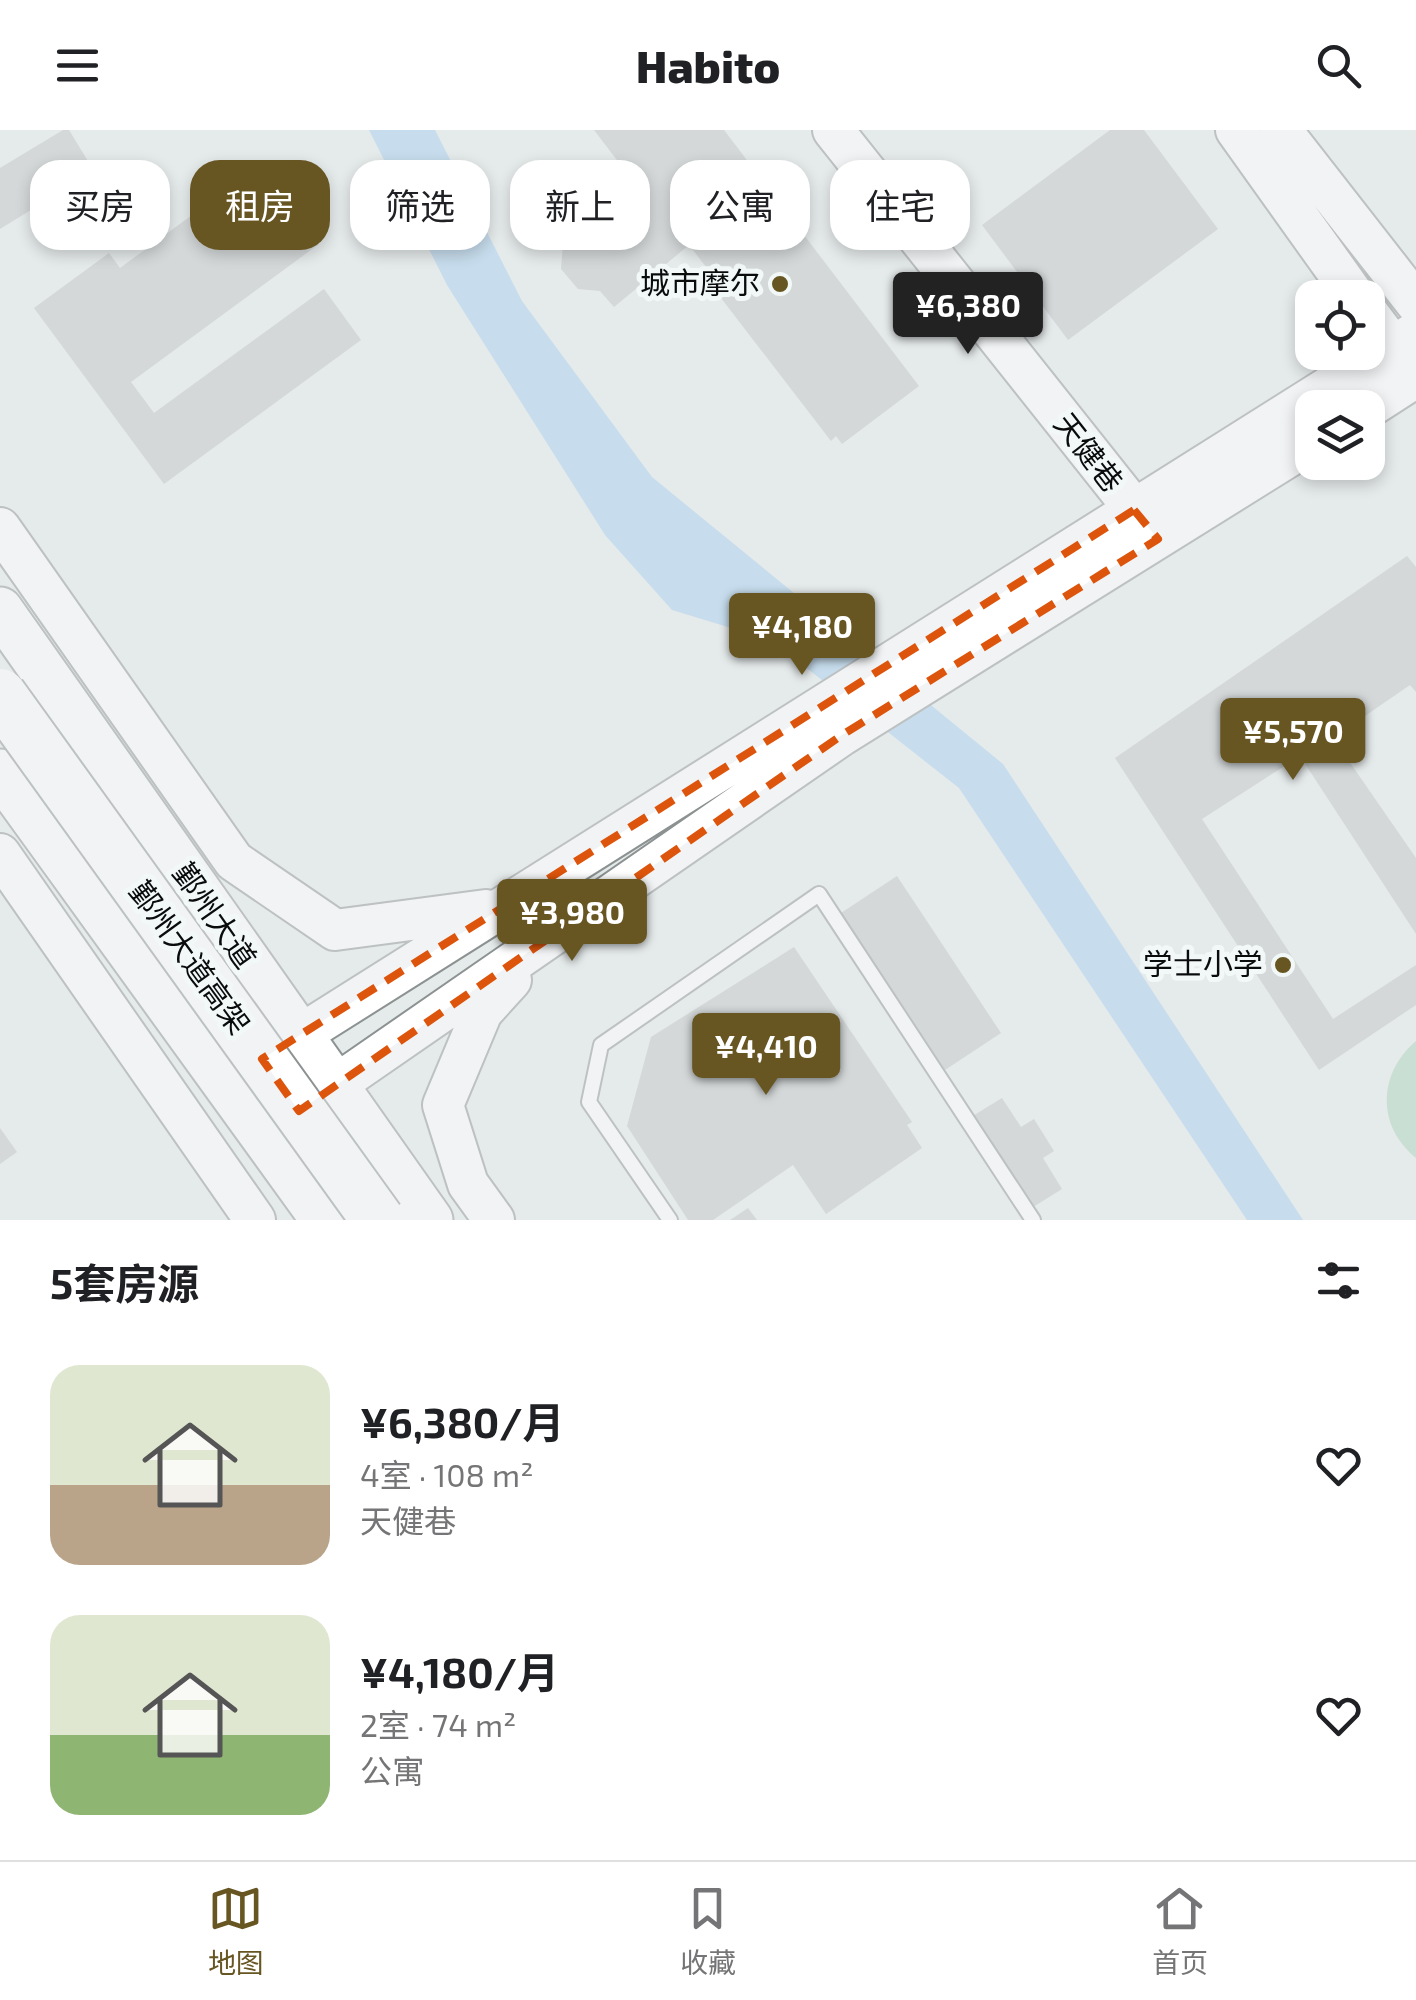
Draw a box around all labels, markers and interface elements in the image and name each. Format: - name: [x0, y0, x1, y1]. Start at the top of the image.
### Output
- icon: menu: [50, 38, 105, 93]
- text: Habito: [636, 38, 780, 92]
- icon: search: [1311, 38, 1366, 93]
- chip: 买房: [30, 160, 170, 250]
- chip: 租房: [190, 160, 330, 250]
- chip: 筛选: [350, 160, 490, 250]
- chip: 新上: [510, 160, 650, 250]
- chip: 公寓: [670, 160, 810, 250]
- chip: 住宅: [830, 160, 970, 250]
- place label: 城市摩尔: [640, 264, 760, 300]
- pin: ¥6,380: [887, 272, 1049, 357]
- marker: 城市摩尔: [769, 273, 791, 295]
- map controls: [1295, 280, 1385, 480]
- button: locate: [1295, 280, 1385, 370]
- text: ¥6,380: [915, 285, 1021, 323]
- button: layers: [1295, 390, 1385, 480]
- street label: 天健巷: [1048, 405, 1131, 498]
- pin: ¥4,180: [721, 593, 883, 678]
- text: ¥4,180: [751, 606, 853, 644]
- pin: ¥5,570: [1212, 698, 1374, 783]
- text: ¥5,570: [1242, 711, 1344, 749]
- street label: 鄞州大道: [166, 855, 265, 974]
- street label: 鄞州大道高架: [123, 873, 258, 1040]
- pin: ¥3,980: [491, 879, 653, 964]
- text: ¥3,980: [519, 892, 625, 930]
- place label: 学士小学: [1143, 945, 1263, 981]
- marker: 学士小学: [1272, 954, 1294, 976]
- pin: ¥4,410: [685, 1013, 847, 1098]
- text: ¥4,410: [714, 1026, 818, 1064]
- icon: filters: [1311, 1253, 1366, 1308]
- text: 5套房源: [50, 1257, 199, 1307]
- text: ¥6,380/月: [360, 1396, 565, 1446]
- icon: home: [130, 1405, 250, 1525]
- icon: heart: [1311, 1438, 1366, 1493]
- text: 4室 · 108 m²: [360, 1455, 533, 1493]
- text: 天健巷: [360, 1501, 456, 1539]
- text: ¥4,180/月: [360, 1646, 559, 1696]
- icon: home: [130, 1655, 250, 1775]
- icon: heart: [1311, 1688, 1366, 1743]
- text: 2室 · 74 m²: [360, 1705, 516, 1743]
- text: 公寓: [360, 1751, 424, 1789]
- tab: 地图: [208, 1881, 264, 1981]
- tab: 收藏: [680, 1881, 736, 1981]
- tab: 首页: [1152, 1881, 1208, 1981]

